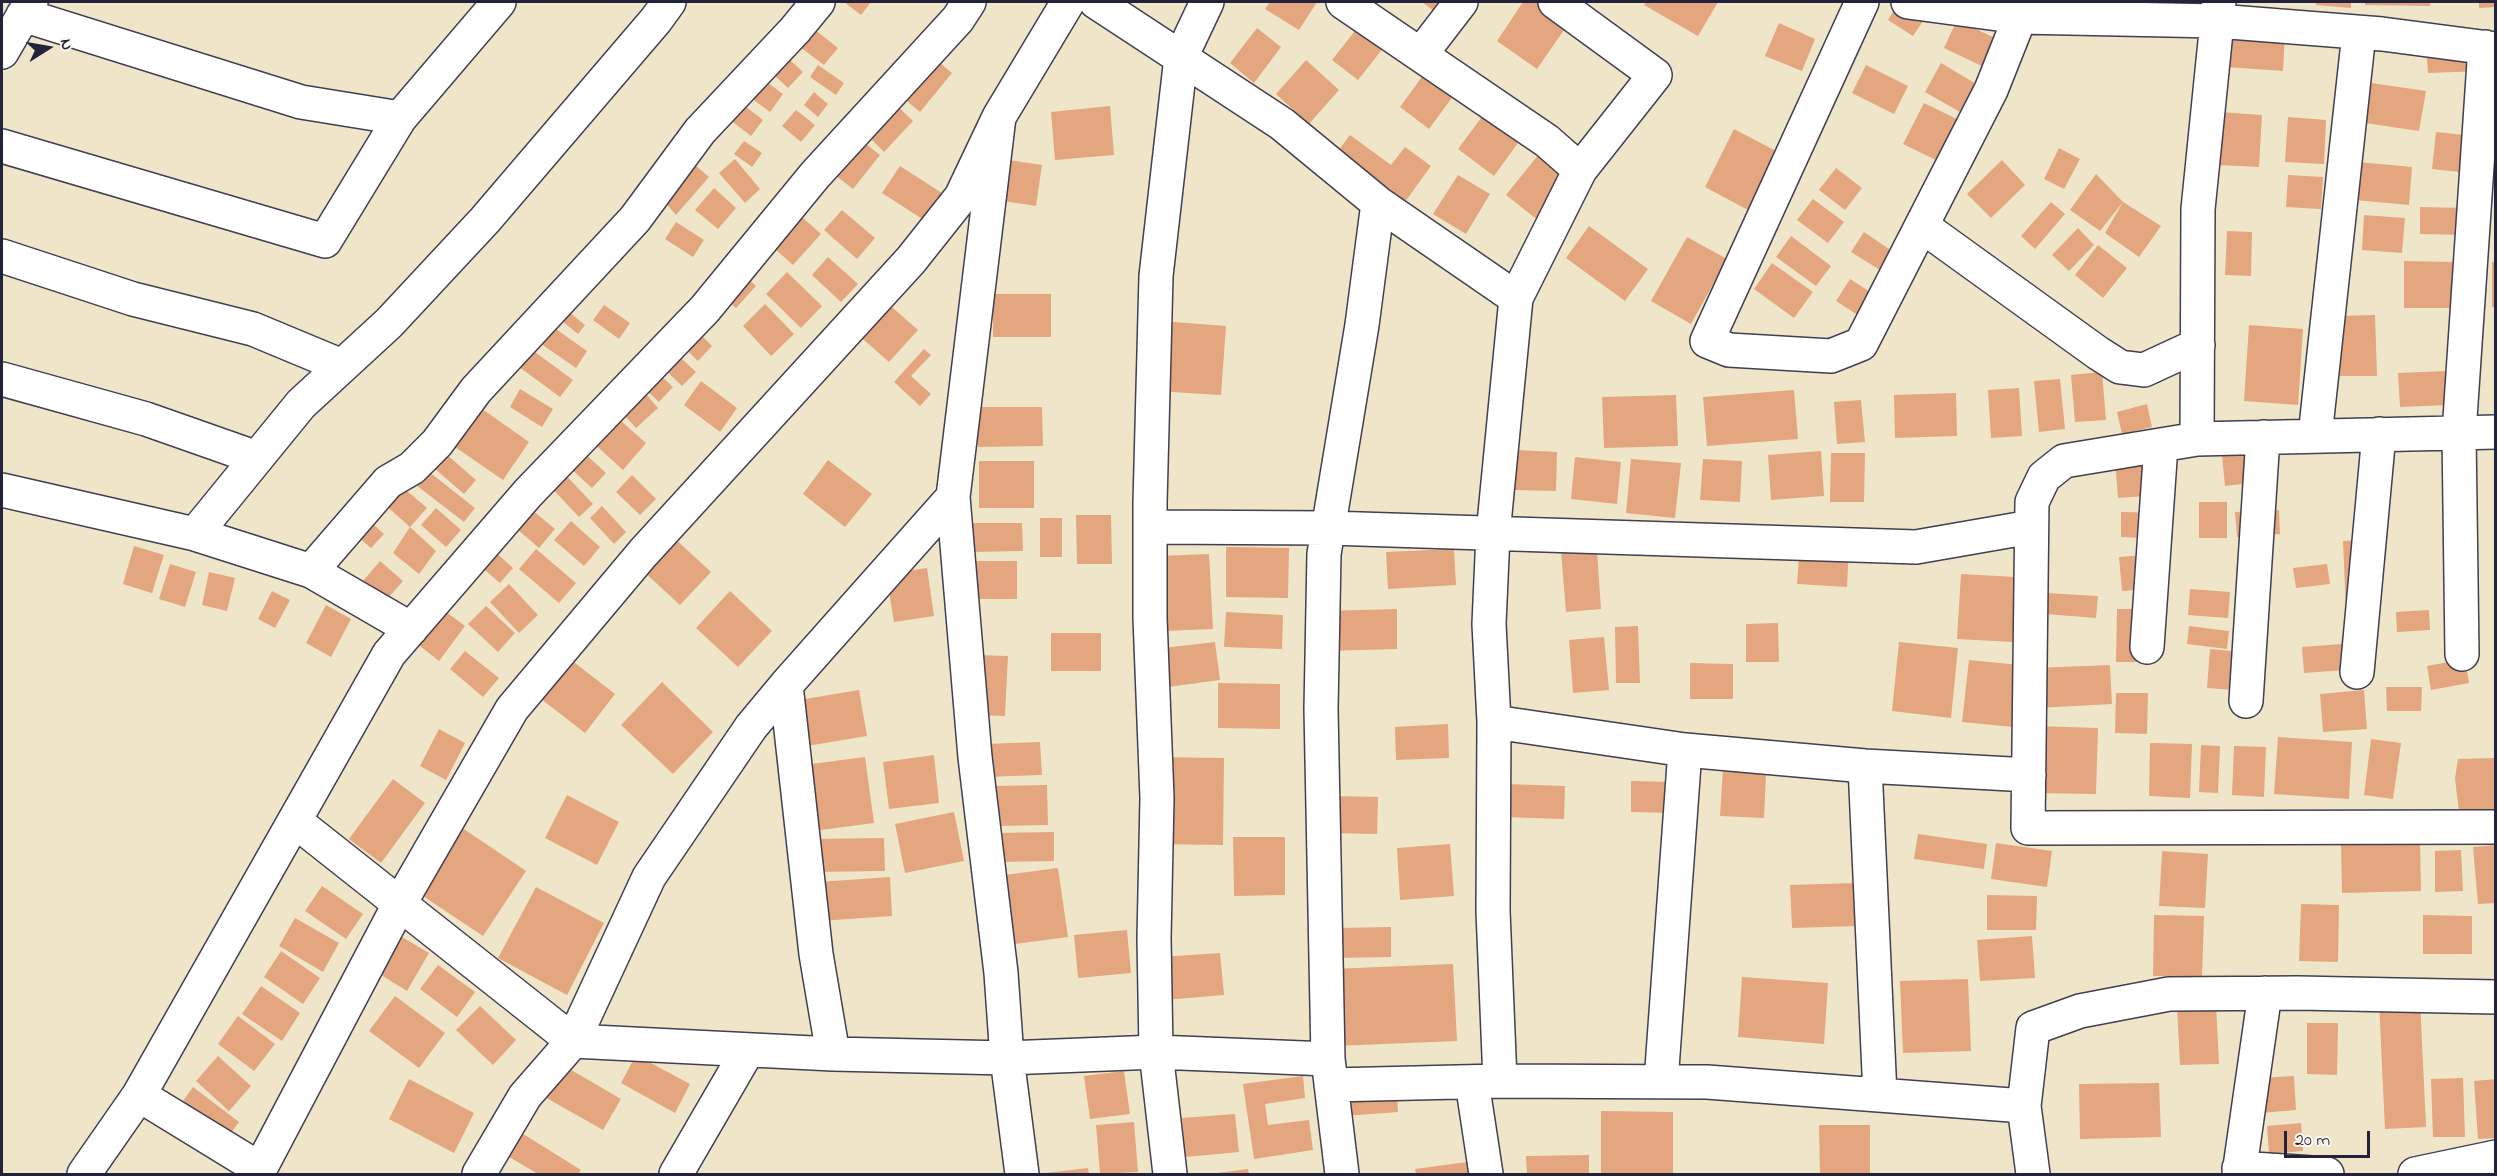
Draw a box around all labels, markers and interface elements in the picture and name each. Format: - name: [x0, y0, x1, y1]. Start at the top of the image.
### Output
- north arrow: [18, 18, 78, 78]
- text: N: [53, 37, 78, 52]
- scale bar: [2287, 1119, 2372, 1157]
- text: 20 m: [2295, 1128, 2330, 1154]

